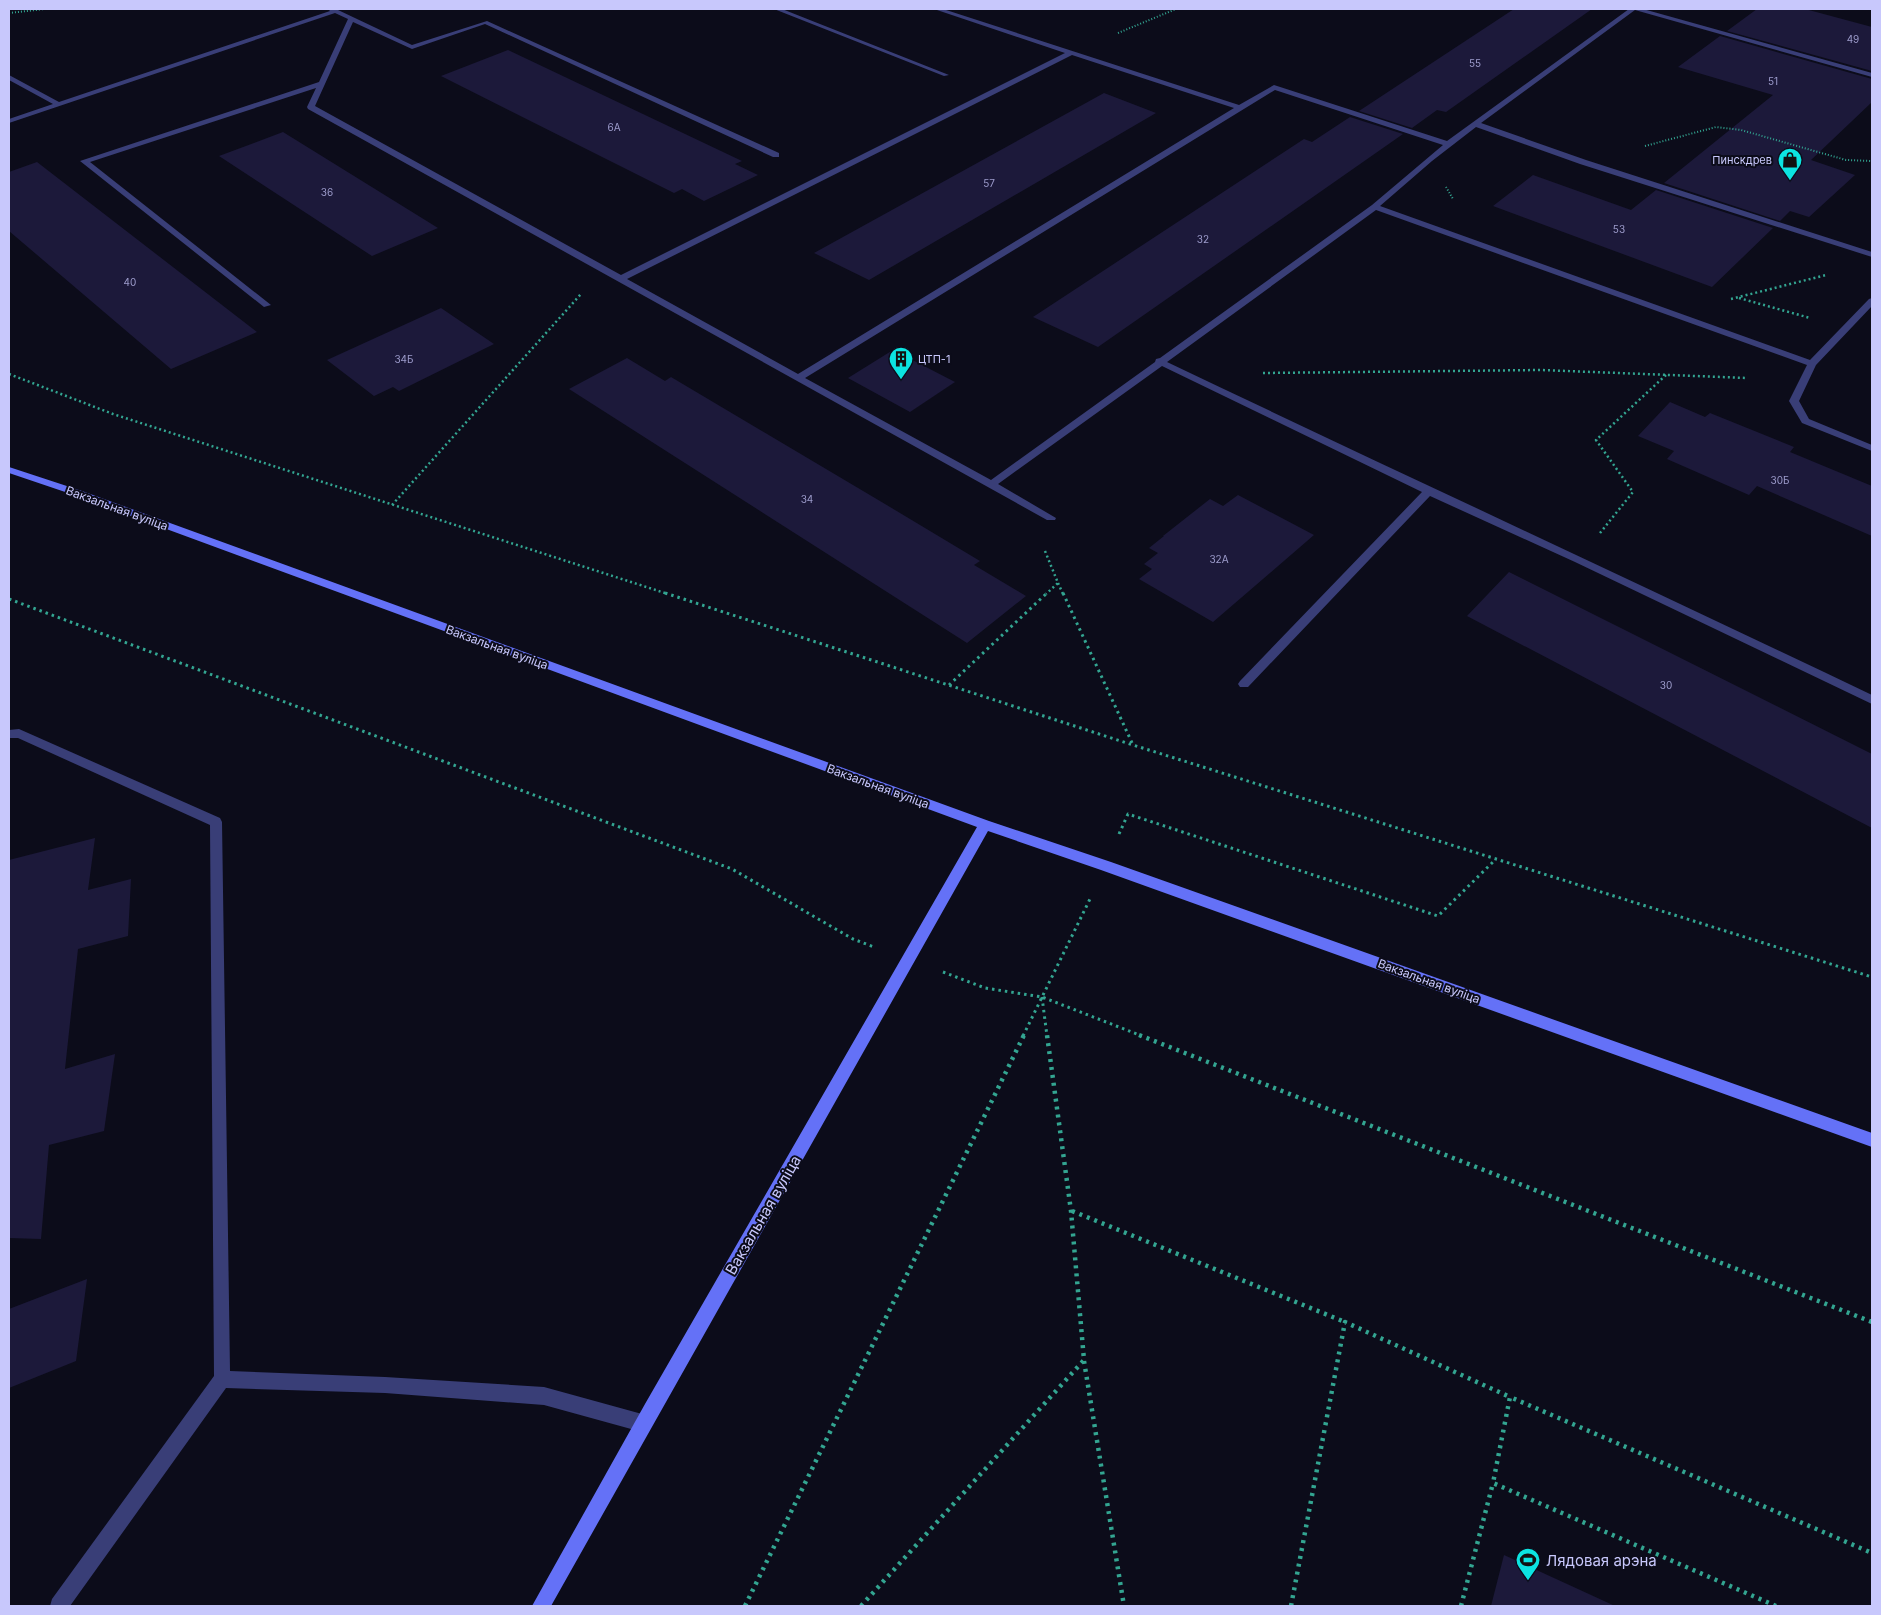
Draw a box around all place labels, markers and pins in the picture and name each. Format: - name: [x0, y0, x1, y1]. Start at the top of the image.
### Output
- shop icon: Пинскдрев: [1777, 147, 1803, 181]
- place label: Пинскдрев: [1712, 153, 1772, 167]
- building icon: ЦТП-1: [888, 346, 914, 380]
- place label: ЦТП-1: [918, 352, 950, 366]
- sports icon: Лядовая арэна: [1515, 1547, 1541, 1581]
- place label: Лядовая арэна: [1546, 1551, 1657, 1570]

